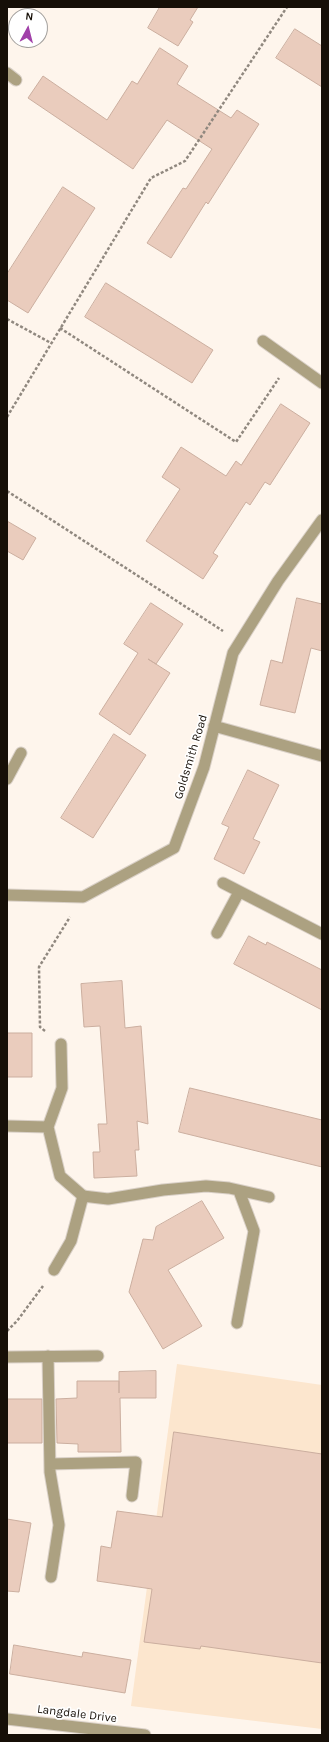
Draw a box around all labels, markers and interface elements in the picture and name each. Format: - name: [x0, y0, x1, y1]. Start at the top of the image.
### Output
- north arrow: [8, 8, 48, 48]
- text: N: [25, 10, 34, 24]
- street label: Goldsmith Road: [171, 713, 211, 801]
- street label: Langdale Drive: [36, 1702, 118, 1726]

